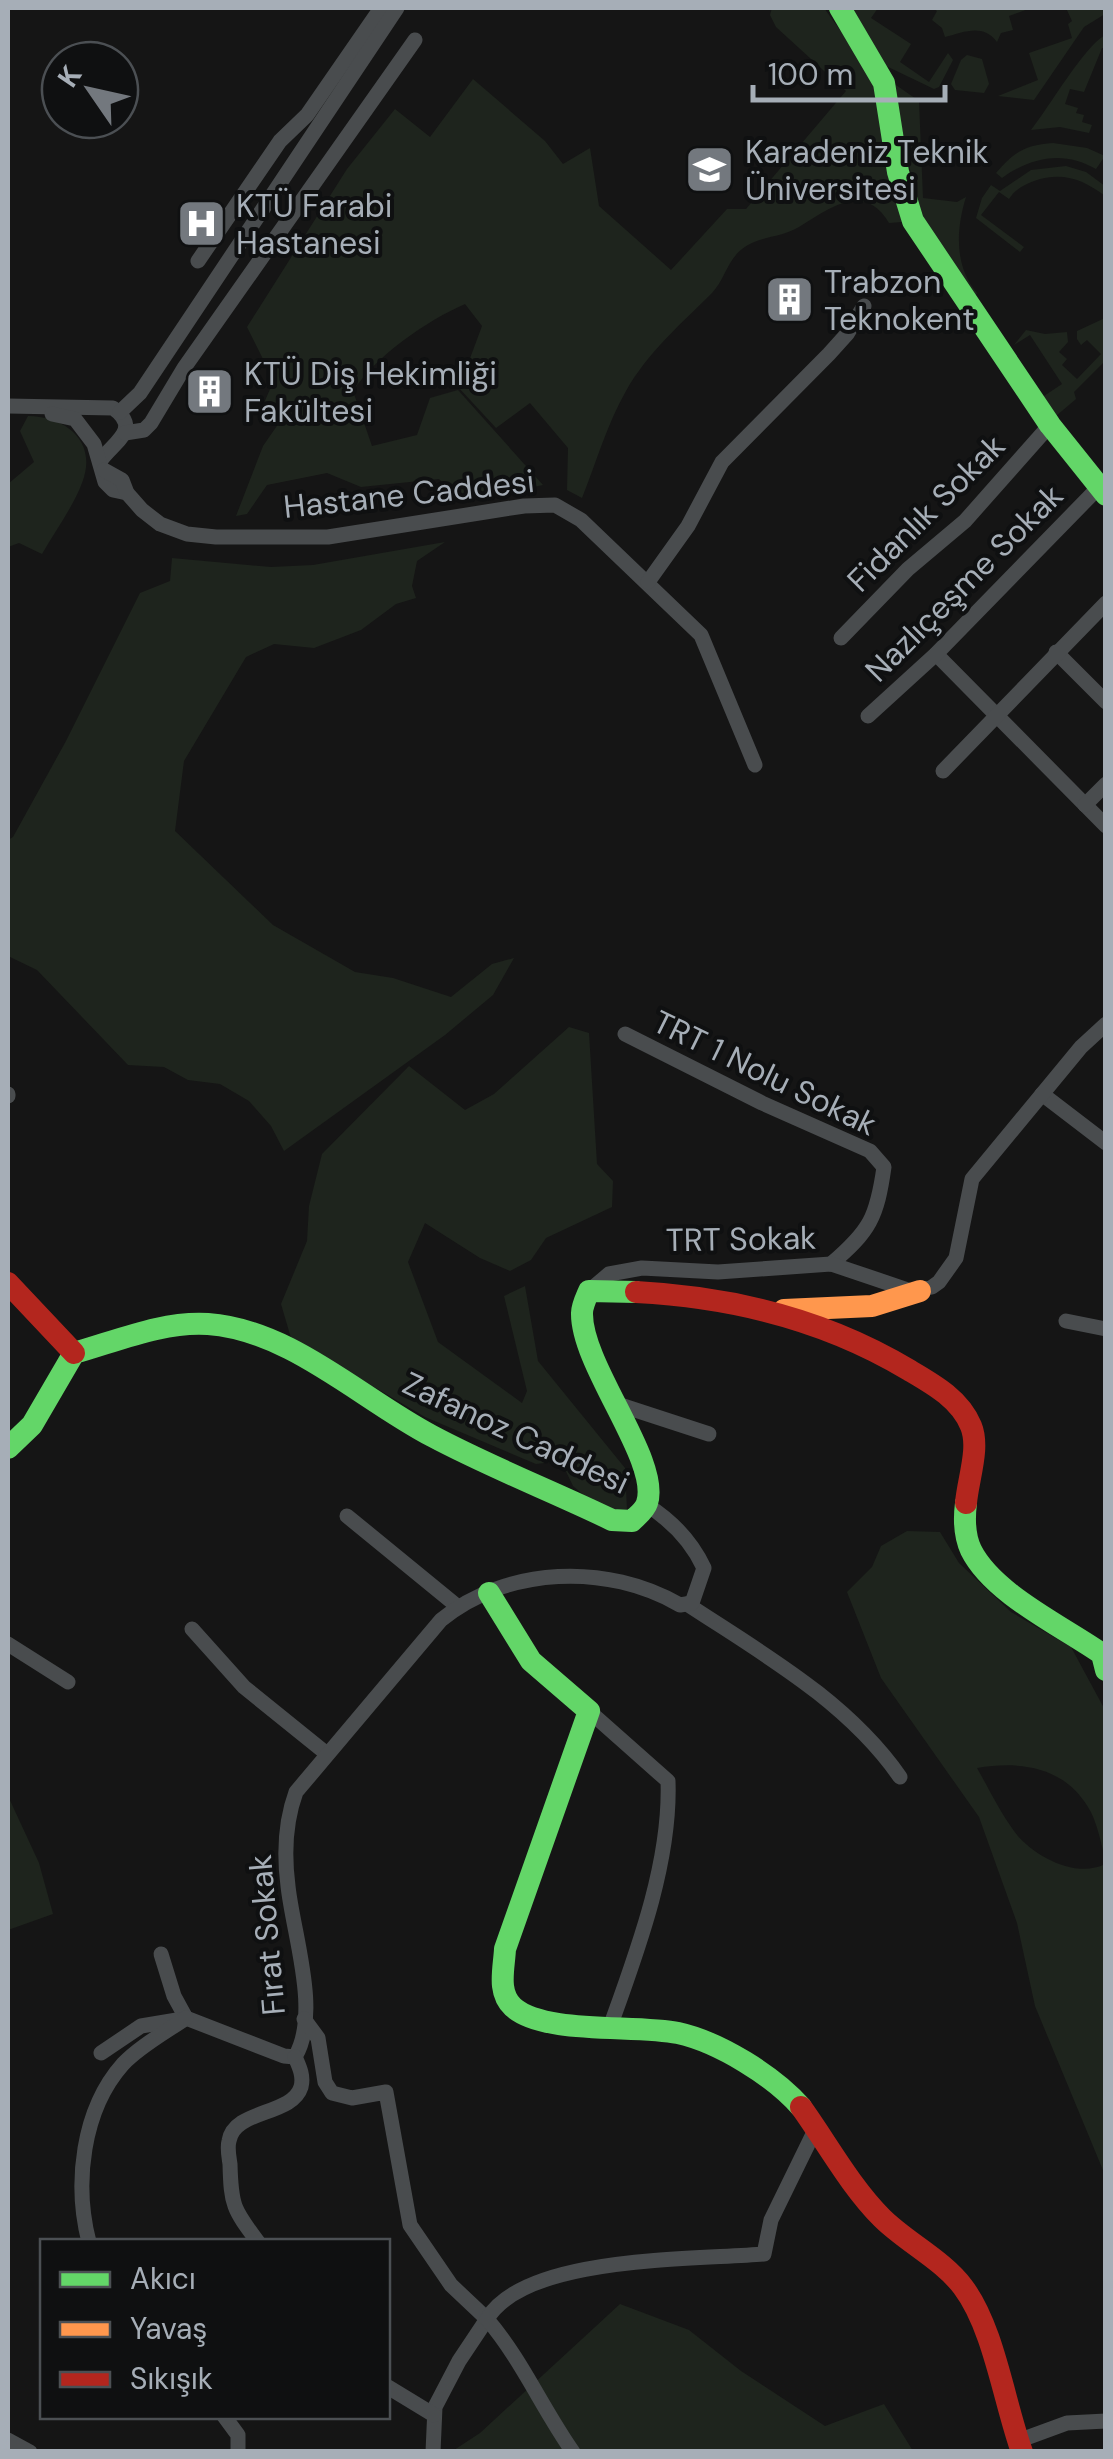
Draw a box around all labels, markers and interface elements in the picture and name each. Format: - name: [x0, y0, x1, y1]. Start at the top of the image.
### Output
- north arrow: [40, 40, 140, 140]
- scale bar: [753, 40, 946, 102]
- text: 100 m: [768, 55, 853, 94]
- text: K: [49, 58, 90, 94]
- place label: Karadeniz Teknik Üniversitesi: [745, 131, 989, 210]
- school or university icon: Karadeniz Teknik Üniversitesi: [684, 144, 736, 196]
- place label: KTÜ Farabi Hastanesi: [236, 185, 393, 264]
- hospital icon: KTÜ Farabi Hastanesi: [175, 198, 227, 250]
- place label: Trabzon Teknokent: [824, 261, 975, 340]
- building icon: Trabzon Teknokent: [763, 274, 815, 326]
- place label: KTÜ Diş Hekimliği Fakültesi: [244, 353, 497, 432]
- building icon: KTÜ Diş Hekimliği Fakültesi: [183, 366, 235, 418]
- street label: Fidanlık Sokak: [838, 425, 1014, 601]
- street label: Hastane Caddesi: [282, 460, 536, 528]
- street label: Nazlıçeşme Sokak: [856, 475, 1072, 691]
- street label: TRT 1 Nolu Sokak: [646, 1001, 884, 1145]
- street label: TRT Sokak: [665, 1217, 817, 1261]
- street label: Zafanoz Caddesi: [396, 1362, 636, 1504]
- street label: Fırat Sokak: [239, 1853, 295, 2017]
- legend: [40, 2239, 390, 2419]
- text: Akıcı: [130, 2259, 196, 2298]
- text: Yavaş: [130, 2309, 207, 2348]
- text: Sıkışık: [130, 2359, 213, 2398]

